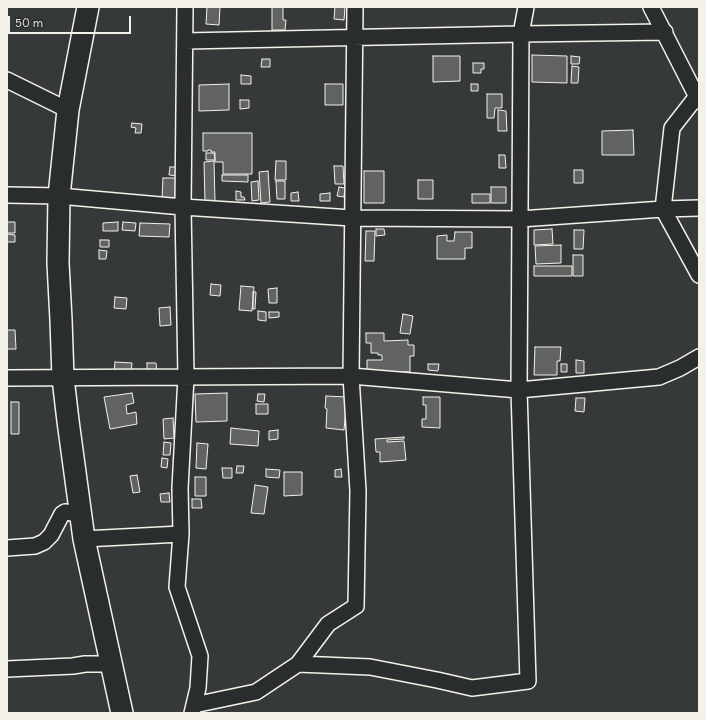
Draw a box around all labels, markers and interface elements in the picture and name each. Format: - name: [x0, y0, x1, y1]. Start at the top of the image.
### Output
- scale bar: [10, 8, 133, 34]
- text: 50 m: [15, 15, 43, 30]

